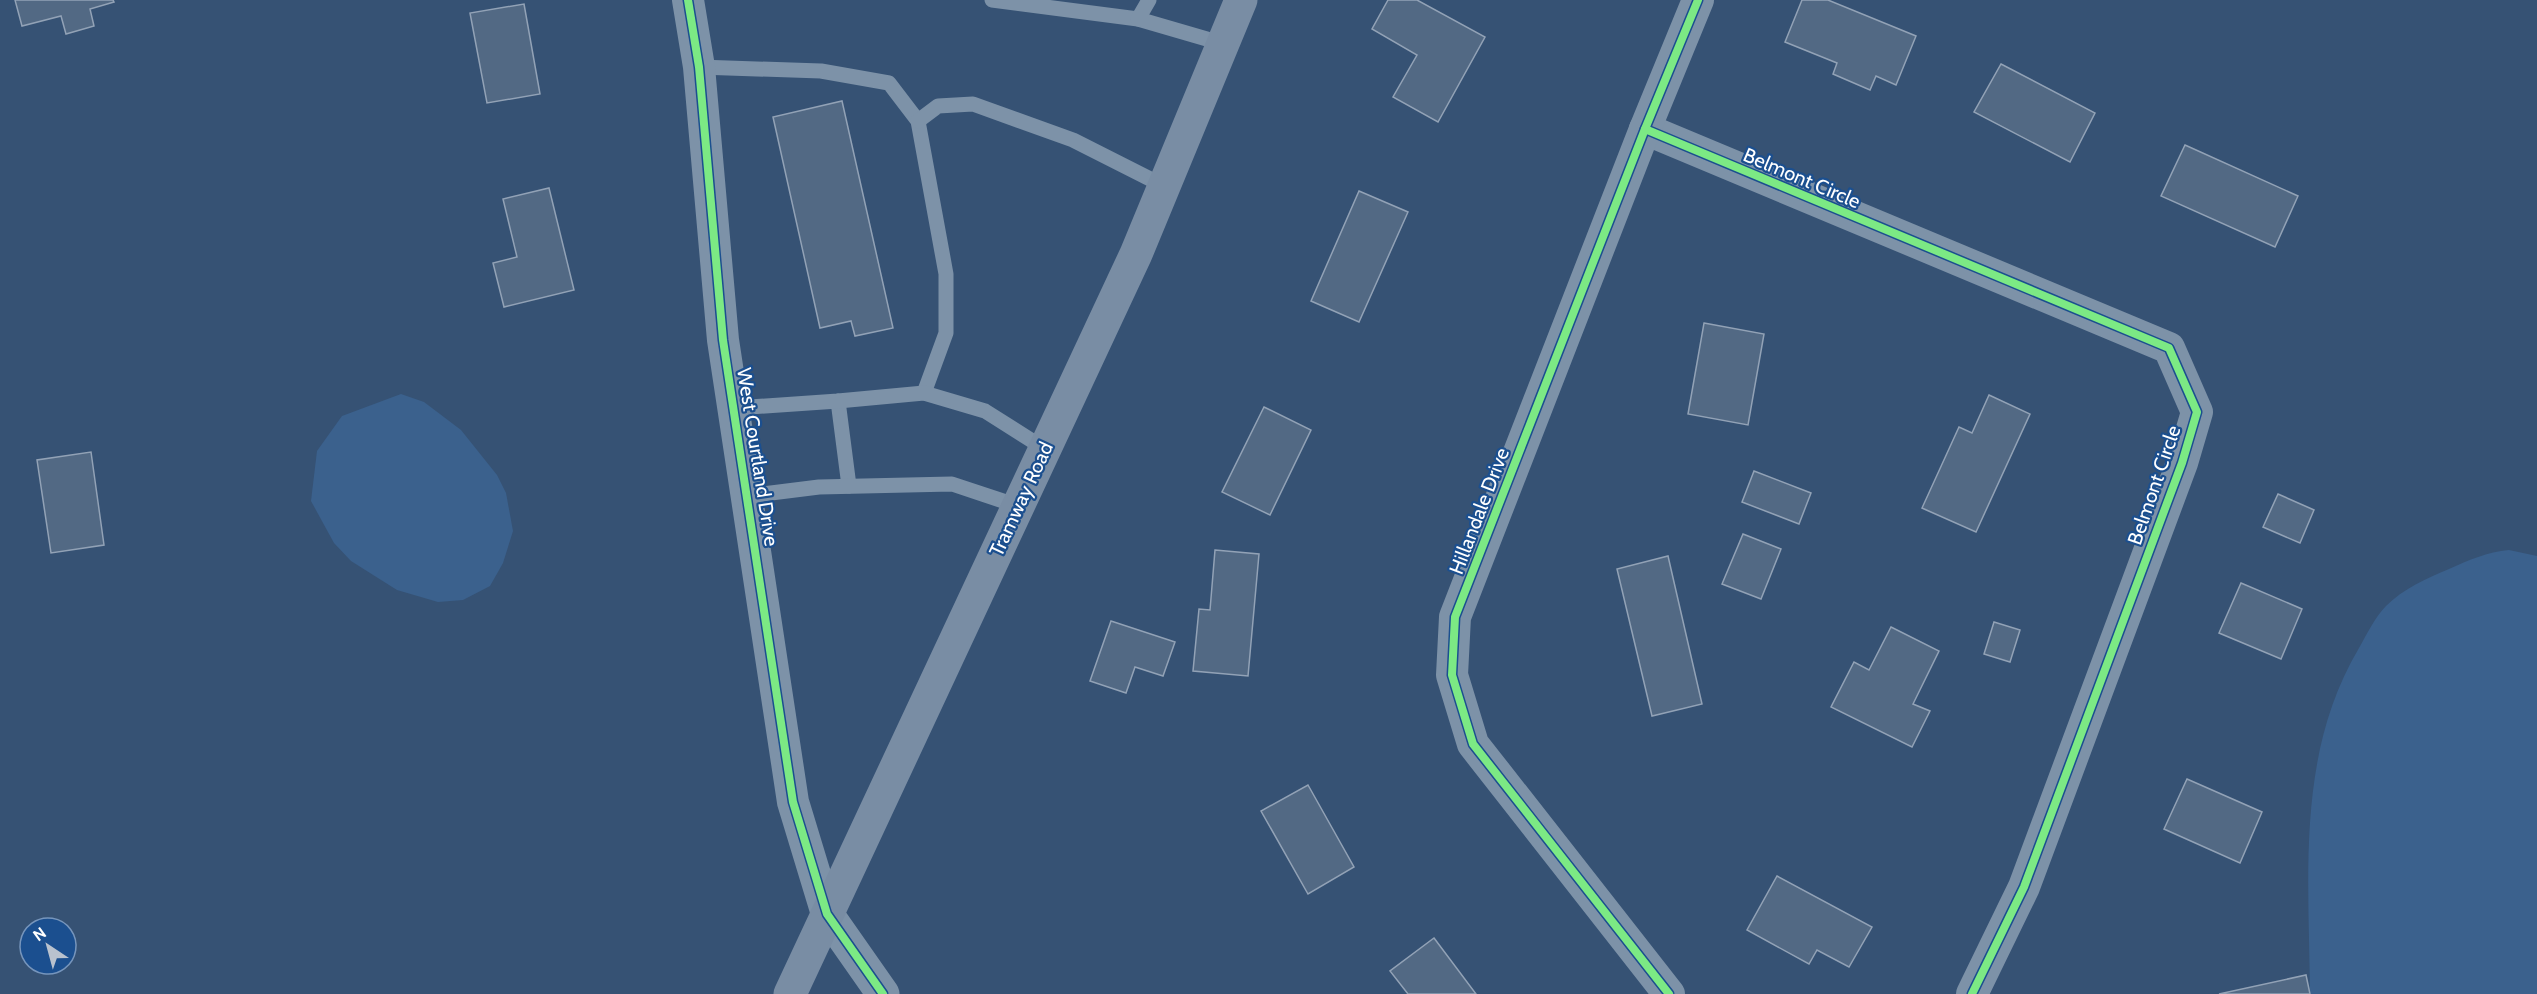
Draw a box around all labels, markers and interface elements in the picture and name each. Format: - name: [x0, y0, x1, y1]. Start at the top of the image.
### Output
- street label: Belmont Circle: [1740, 143, 1864, 213]
- street label: West Courtland Drive: [732, 366, 784, 548]
- street label: Belmont Circle: [2122, 422, 2186, 548]
- street label: Tramway Road: [984, 438, 1058, 560]
- street label: Hillandale Drive: [1444, 444, 1514, 578]
- north arrow: [18, 916, 78, 976]
- text: N: [29, 923, 50, 945]

